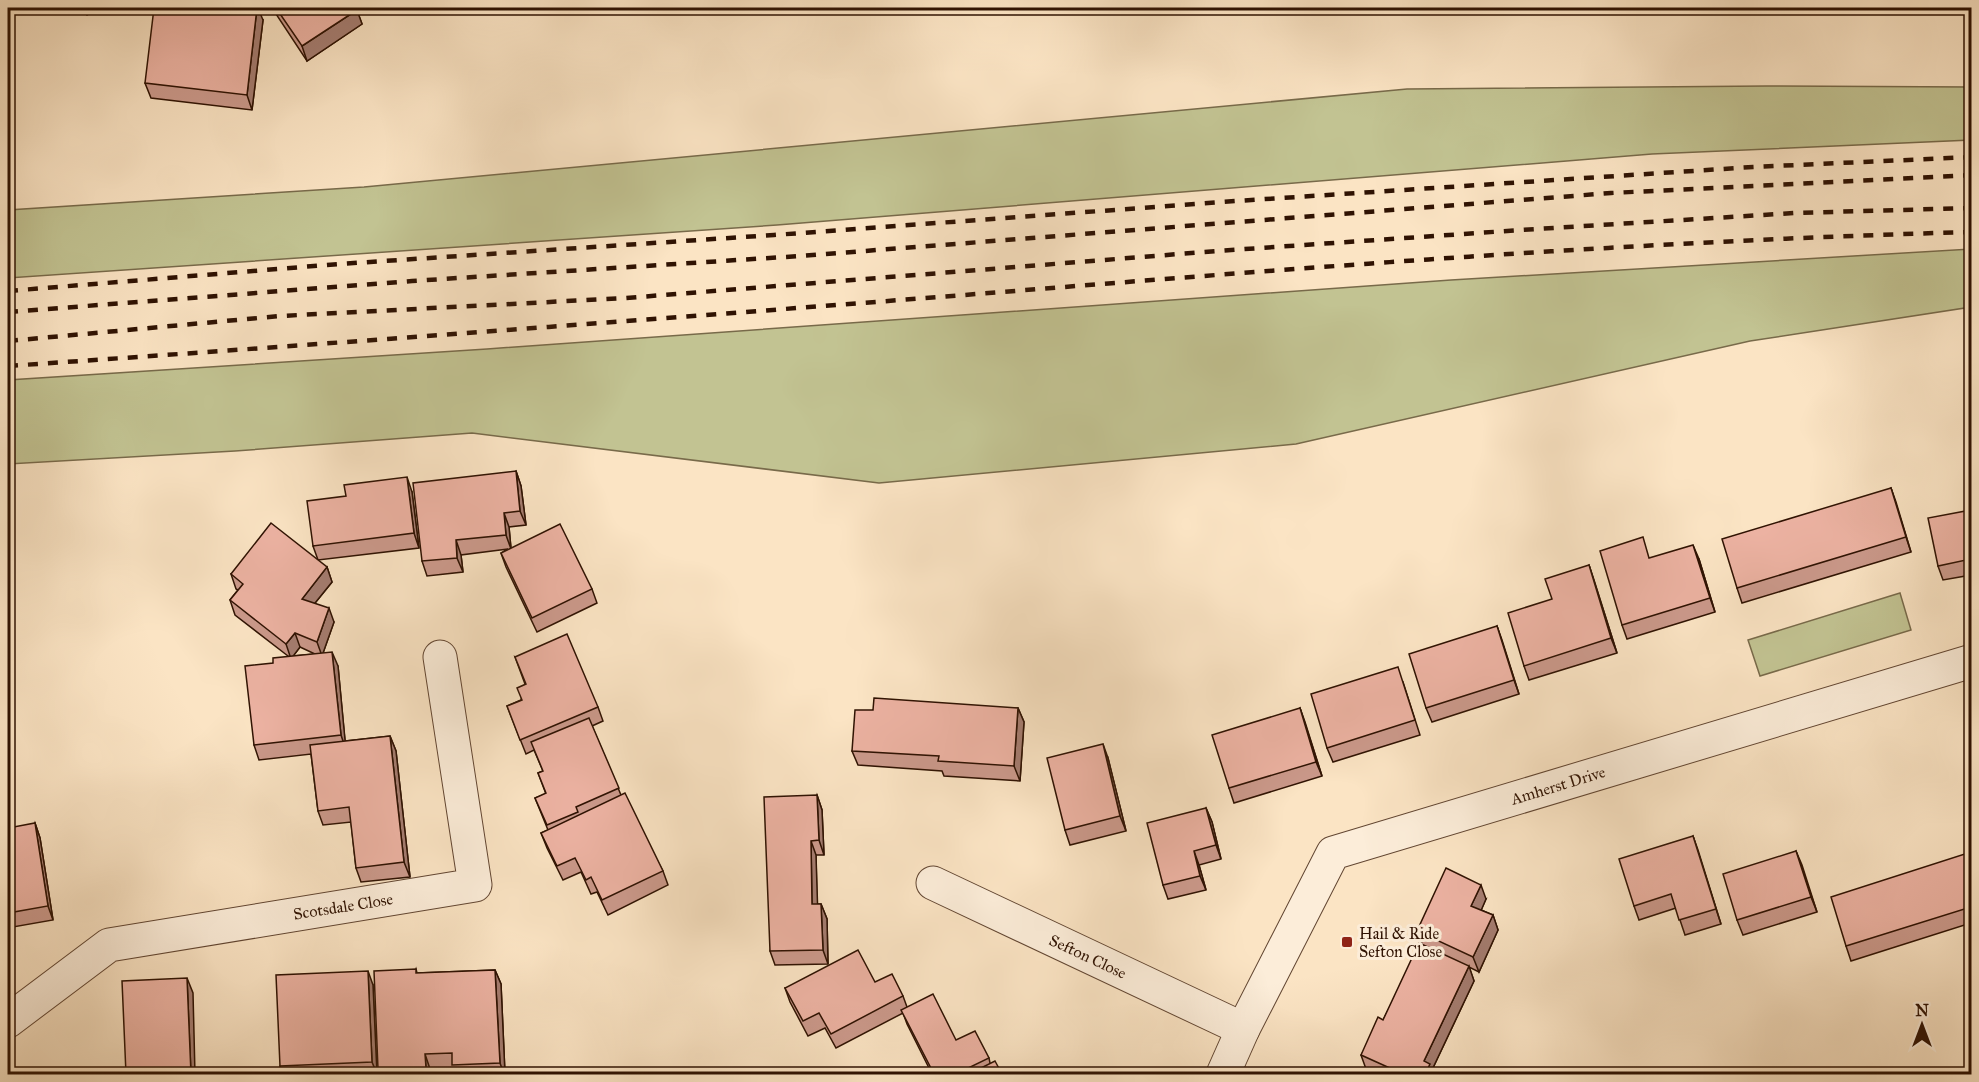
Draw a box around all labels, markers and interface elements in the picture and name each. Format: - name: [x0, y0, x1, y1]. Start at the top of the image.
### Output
- street label: Amherst Drive: [1508, 762, 1608, 809]
- street label: Scotsdale Close: [292, 889, 395, 924]
- place label: Hail & Ride Sefton Close: [1359, 924, 1442, 961]
- street label: Sefton Close: [1046, 930, 1130, 983]
- marker: Hail & Ride Sefton Close: [1340, 935, 1354, 949]
- north arrow: [1892, 995, 1952, 1055]
- text: N: [1915, 1001, 1929, 1020]

